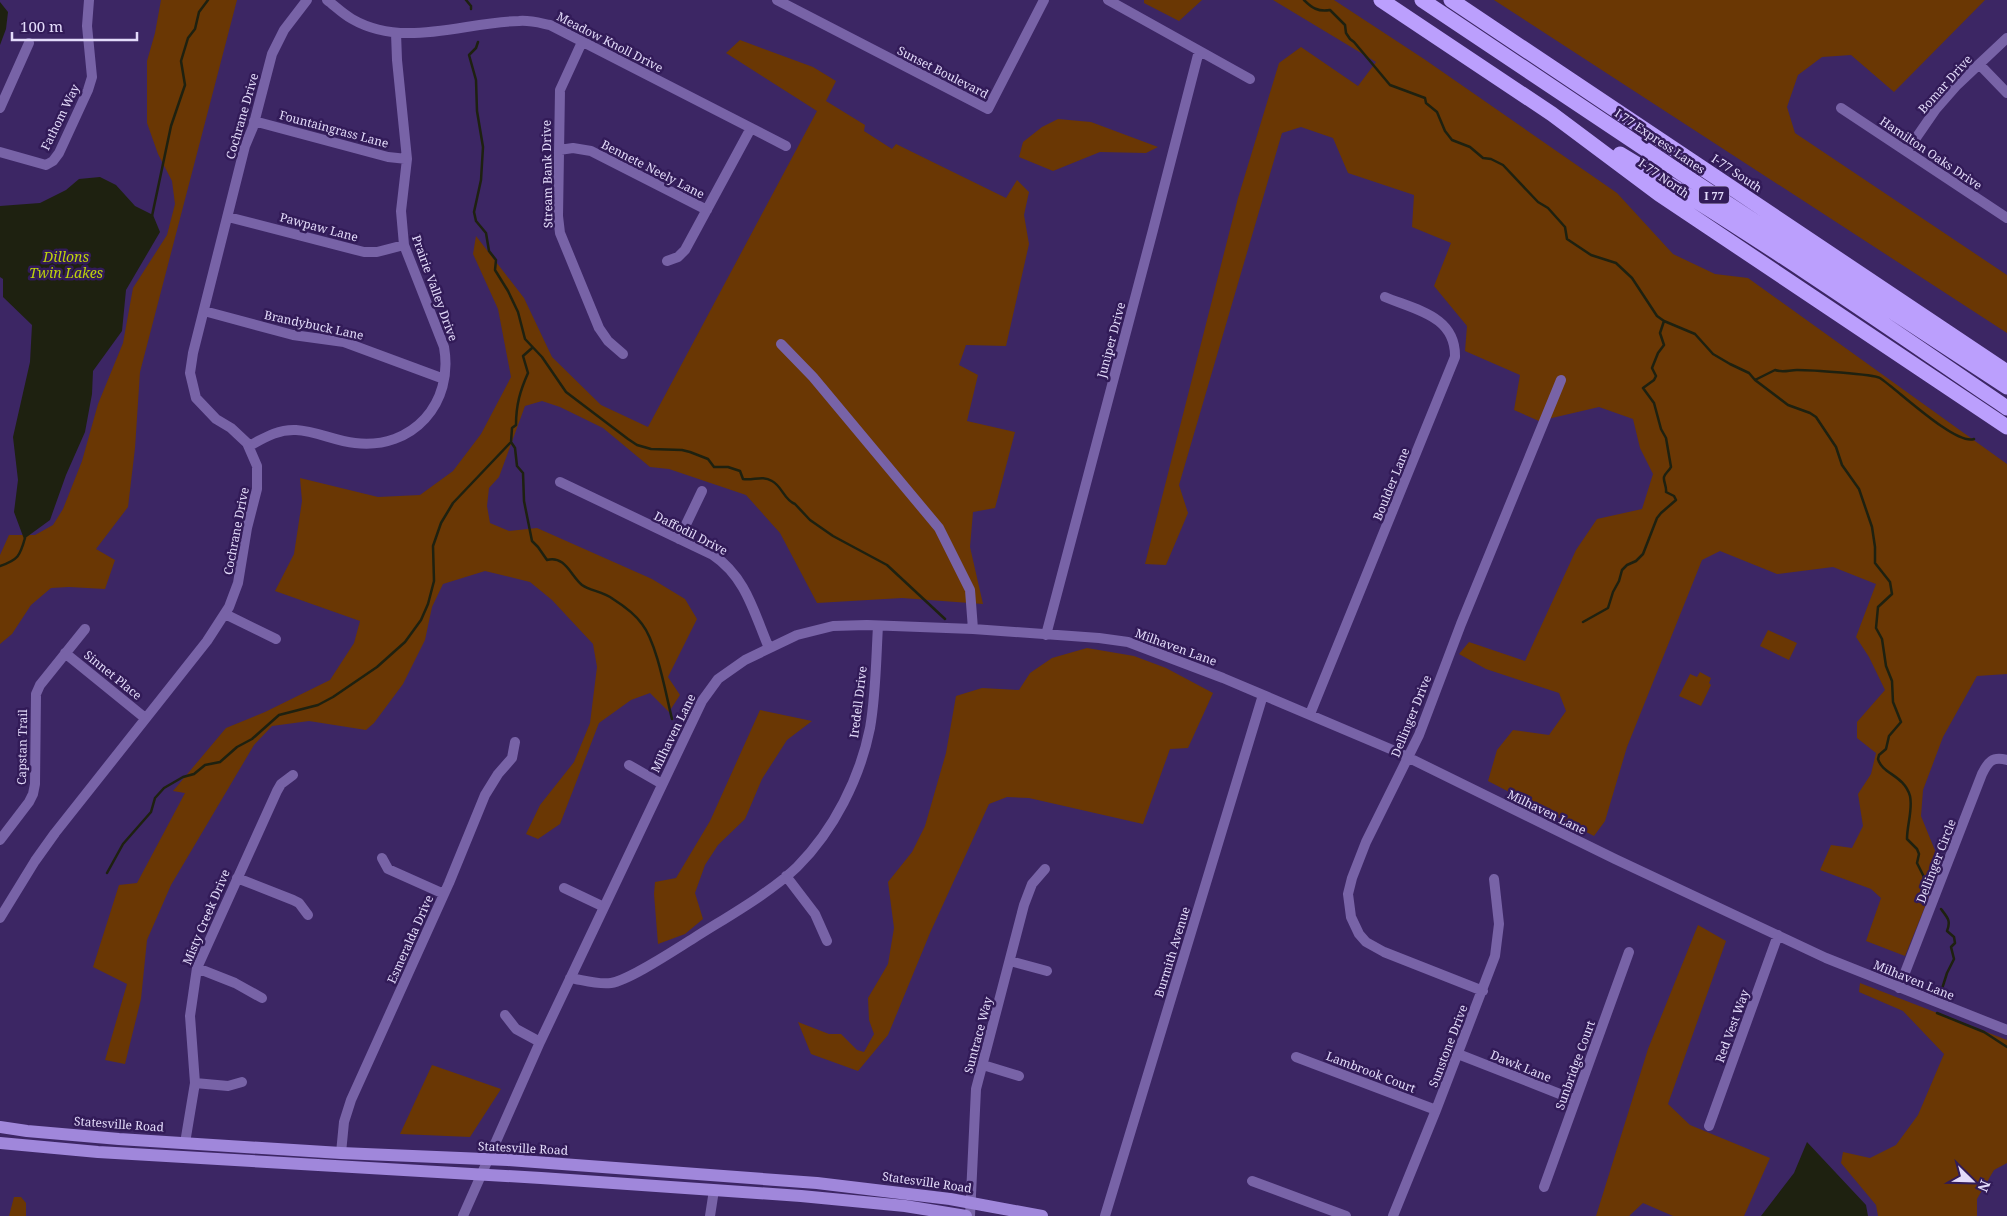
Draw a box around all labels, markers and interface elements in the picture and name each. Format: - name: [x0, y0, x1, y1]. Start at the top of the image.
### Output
- street label: Meadow Knoll Drive: [554, 8, 666, 76]
- scale bar: [12, 10, 138, 42]
- text: 100 m: [20, 16, 63, 36]
- street label: Sunset Boulevard: [894, 42, 992, 103]
- street label: Bomar Drive: [1914, 51, 1976, 117]
- street label: Cochrane Drive: [222, 71, 262, 161]
- street label: Fathom Way: [37, 81, 83, 153]
- street label: I 77 Express Lanes: [1611, 104, 1709, 178]
- street label: Fountaingrass Lane: [278, 106, 390, 152]
- street label: Hamilton Oaks Drive: [1877, 112, 1985, 194]
- street label: Stream Bank Drive: [538, 120, 556, 228]
- street label: Bennete Neely Lane: [598, 136, 708, 202]
- street label: I-77 South: [1708, 150, 1766, 196]
- street label: I-77 North: [1635, 154, 1693, 202]
- road number: I 77: [1699, 186, 1729, 204]
- street label: Pawpaw Lane: [278, 208, 360, 246]
- street label: Prairie Valley Drive: [408, 233, 462, 343]
- water label: Dillons Twin Lakes: [29, 247, 104, 282]
- street label: Juniper Drive: [1092, 300, 1129, 381]
- street label: Brandybuck Lane: [263, 306, 365, 344]
- street label: Boulder Lane: [1369, 445, 1413, 523]
- street label: Cochrane Drive: [219, 486, 253, 576]
- street label: Daffodil Drive: [651, 507, 731, 559]
- street label: Milhaven Lane: [1133, 624, 1219, 670]
- street label: Sinnet Place: [81, 646, 145, 704]
- street label: Iredell Drive: [845, 665, 871, 739]
- street label: Dellinger Drive: [1387, 672, 1435, 760]
- street label: Milhaven Lane: [647, 691, 699, 775]
- street label: Capstan Trail: [13, 709, 31, 785]
- street label: Milhaven Lane: [1505, 786, 1589, 838]
- street label: Dellinger Circle: [1912, 817, 1960, 905]
- street label: Misty Creek Drive: [178, 867, 234, 967]
- street label: Esmeralda Drive: [383, 892, 437, 986]
- street label: Burmith Avenue: [1150, 904, 1194, 1000]
- street label: Milhaven Lane: [1871, 956, 1957, 1004]
- street label: Red Vest Way: [1711, 987, 1753, 1065]
- street label: Suntrace Way: [960, 995, 996, 1075]
- street label: Sunstone Drive: [1424, 1002, 1472, 1090]
- street label: Sunbridge Court: [1551, 1018, 1599, 1112]
- street label: Dawk Lane: [1488, 1046, 1554, 1086]
- street label: Lambrook Court: [1324, 1047, 1418, 1097]
- street label: Statesville Road: [73, 1112, 165, 1136]
- street label: Statesville Road: [477, 1137, 569, 1159]
- north arrow: [1947, 1156, 1997, 1206]
- street label: Statesville Road: [881, 1167, 973, 1197]
- text: N: [1974, 1177, 1995, 1195]

